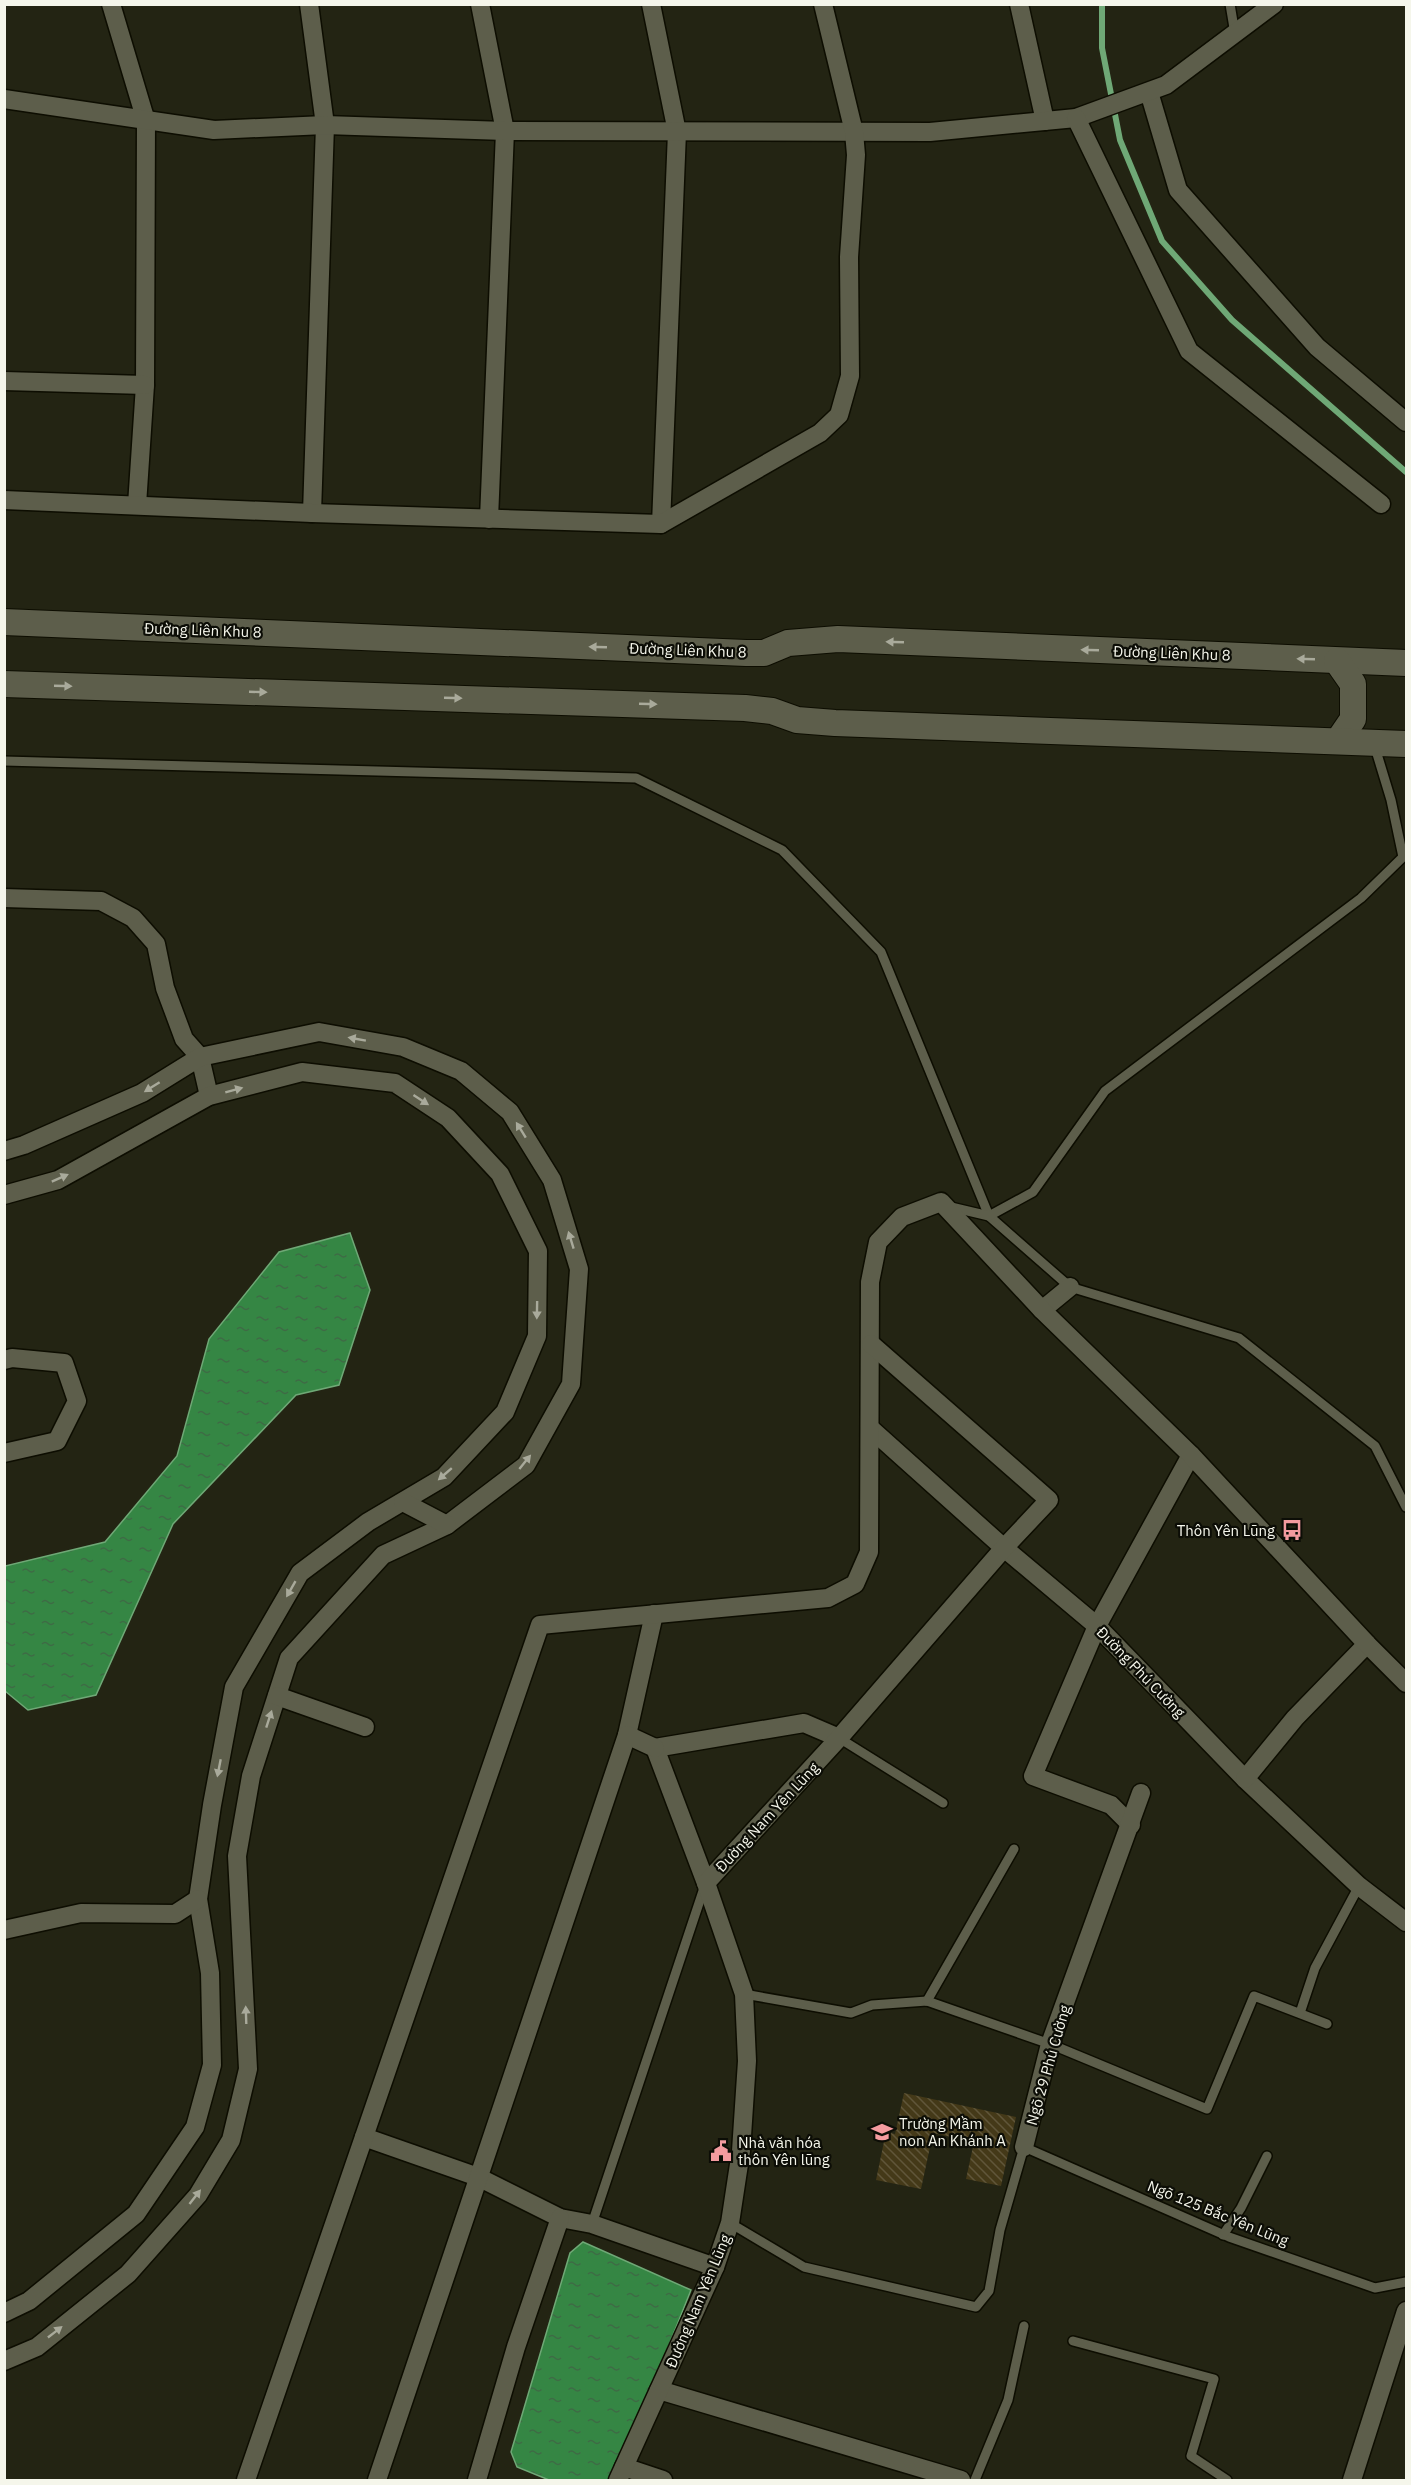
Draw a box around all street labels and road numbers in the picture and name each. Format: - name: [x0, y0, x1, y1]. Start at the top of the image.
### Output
- street label: Đường Liên Khu 8: [144, 618, 262, 642]
- street label: Đường Liên Khu 8: [629, 638, 747, 662]
- street label: Đường Liên Khu 8: [1113, 641, 1231, 665]
- street label: Đường Phú Cường: [1093, 1622, 1189, 1722]
- street label: Đường Nam Yên Lũng: [711, 1758, 823, 1876]
- street label: Ngõ 29 Phú Cường: [1022, 2003, 1074, 2127]
- street label: Ngõ 125 Bắc Yên Lũng: [1145, 2176, 1291, 2250]
- street label: Đường Nam Yên Lũng: [661, 2231, 735, 2371]

